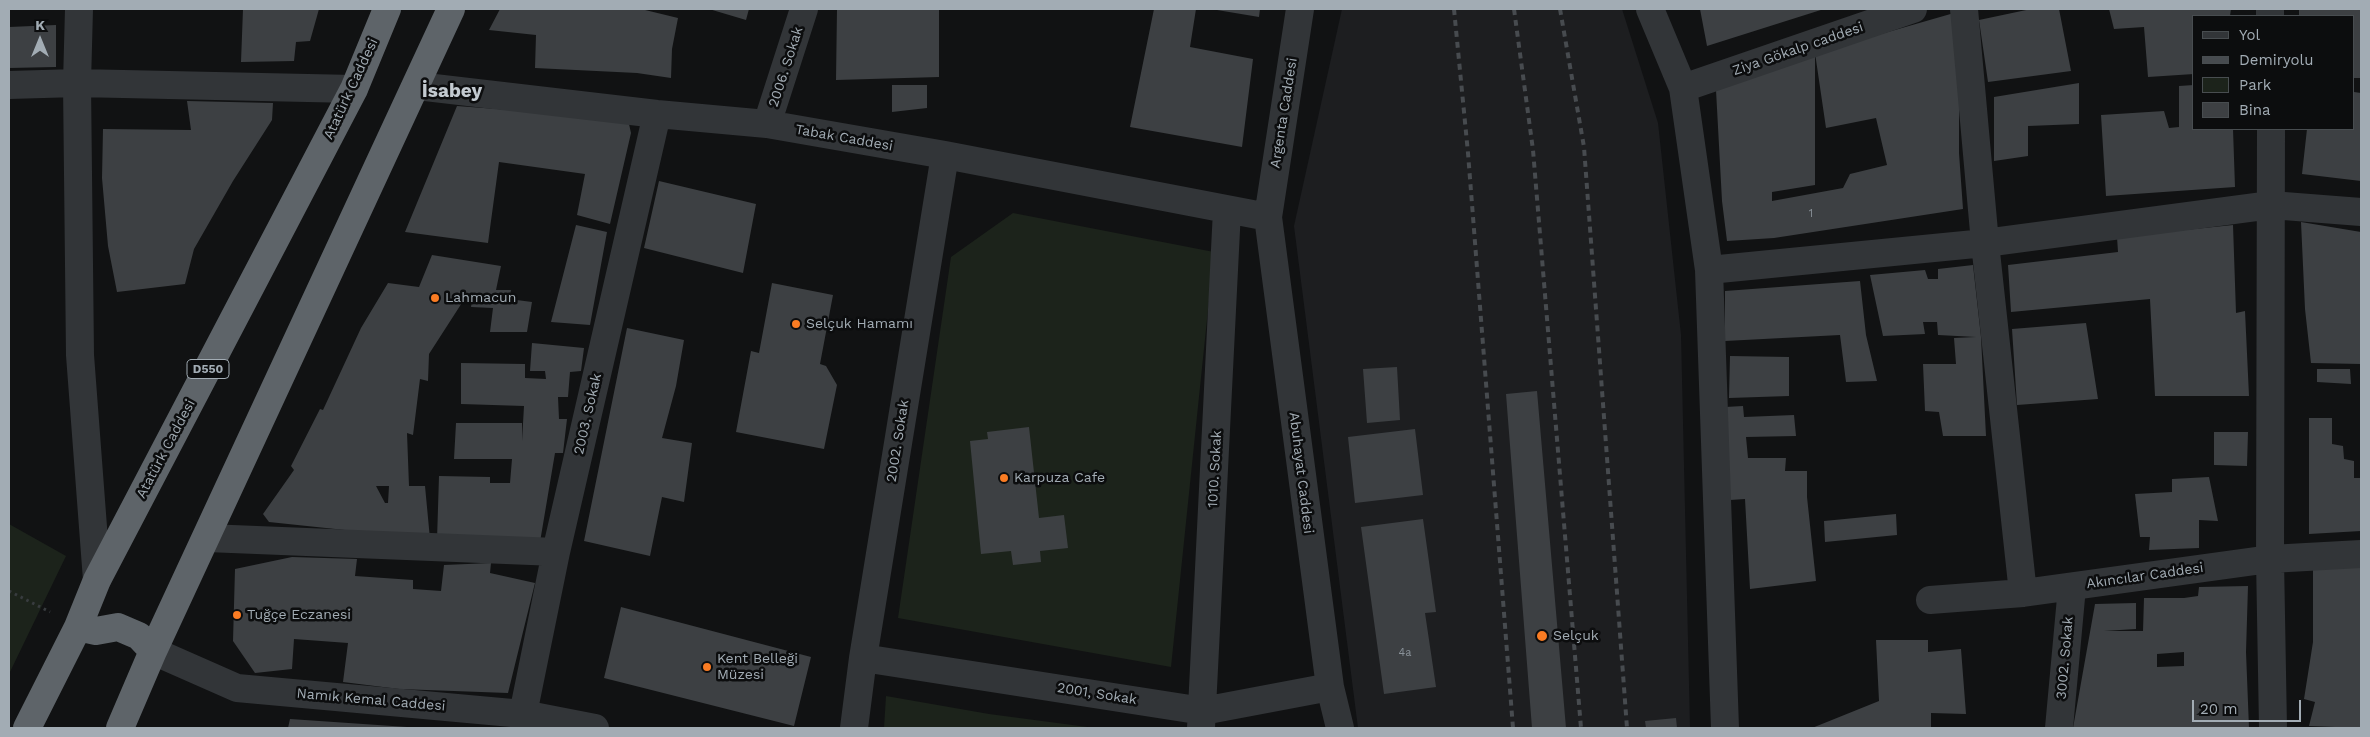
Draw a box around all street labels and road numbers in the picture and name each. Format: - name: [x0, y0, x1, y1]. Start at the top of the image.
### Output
- street label: Ziya Gökalp caddesi: [1731, 19, 1865, 79]
- street label: 2006. Sokak: [765, 25, 807, 109]
- street label: Atatürk Caddesi: [320, 36, 382, 142]
- street label: Argenta Caddesi: [1267, 57, 1301, 169]
- street label: Tabak Caddesi: [794, 121, 894, 155]
- road number: D550: [187, 359, 229, 378]
- street label: 2003. Sokak: [570, 372, 606, 456]
- street label: Atatürk Caddesi: [133, 397, 199, 501]
- street label: 2002. Sokak: [883, 399, 913, 483]
- street label: Abuhayat Caddesi: [1285, 411, 1317, 535]
- street label: 1010. Sokak: [1205, 430, 1225, 508]
- street label: Akıncılar Caddesi: [2085, 559, 2205, 593]
- street label: 3002. Sokak: [2053, 616, 2077, 700]
- street label: 2001, Sokak: [1056, 679, 1138, 709]
- street label: Namık Kemal Caddesi: [296, 685, 446, 715]

